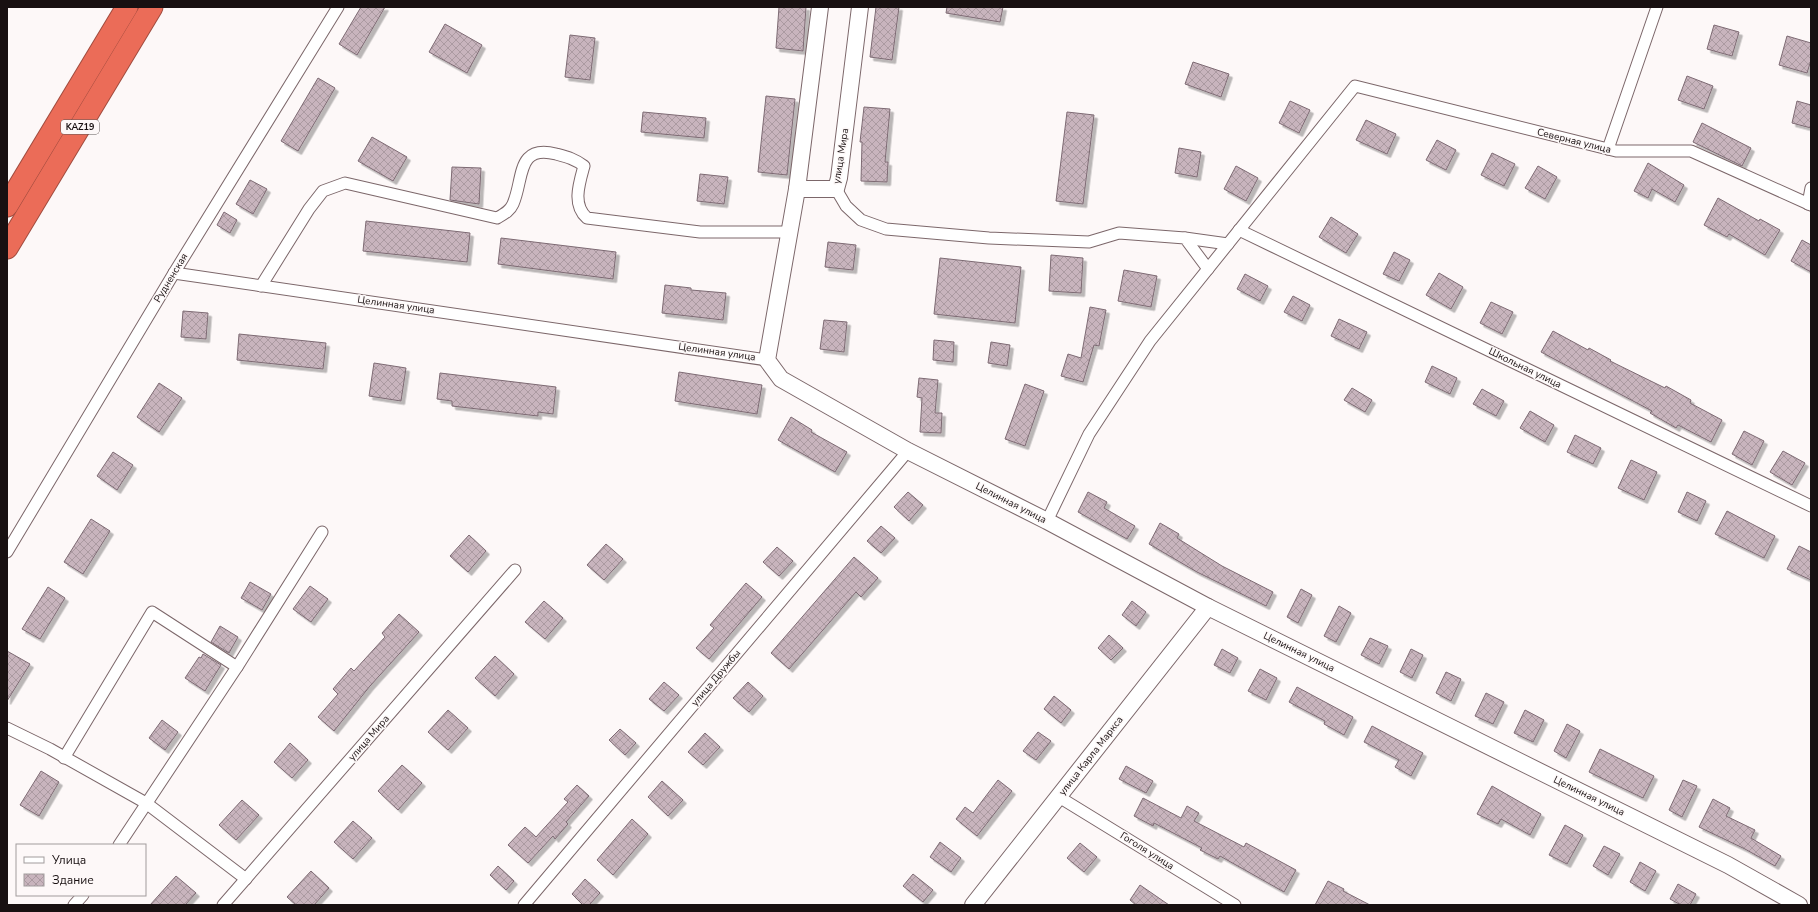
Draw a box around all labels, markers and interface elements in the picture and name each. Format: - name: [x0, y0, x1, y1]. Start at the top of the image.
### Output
- road number: KAZ19: [61, 120, 99, 134]
- street label: Северная улица: [1535, 125, 1613, 157]
- street label: улица Мира: [830, 127, 852, 185]
- street label: Рудненская: [151, 251, 191, 305]
- street label: Целинная улица: [356, 293, 436, 317]
- street label: Целинная улица: [677, 340, 757, 364]
- street label: Школьная улица: [1486, 344, 1564, 392]
- street label: Целинная улица: [973, 479, 1049, 527]
- street label: Целинная улица: [1261, 629, 1337, 675]
- street label: улица Дружбы: [688, 647, 744, 709]
- street label: улица Мира: [345, 712, 393, 764]
- street label: улица Карла Маркса: [1056, 713, 1126, 799]
- street label: Целинная улица: [1551, 773, 1627, 819]
- street label: Гоголя улица: [1117, 829, 1177, 873]
- legend: [16, 844, 146, 896]
- text: Улица: [51, 852, 86, 868]
- text: Здание: [52, 872, 94, 888]

